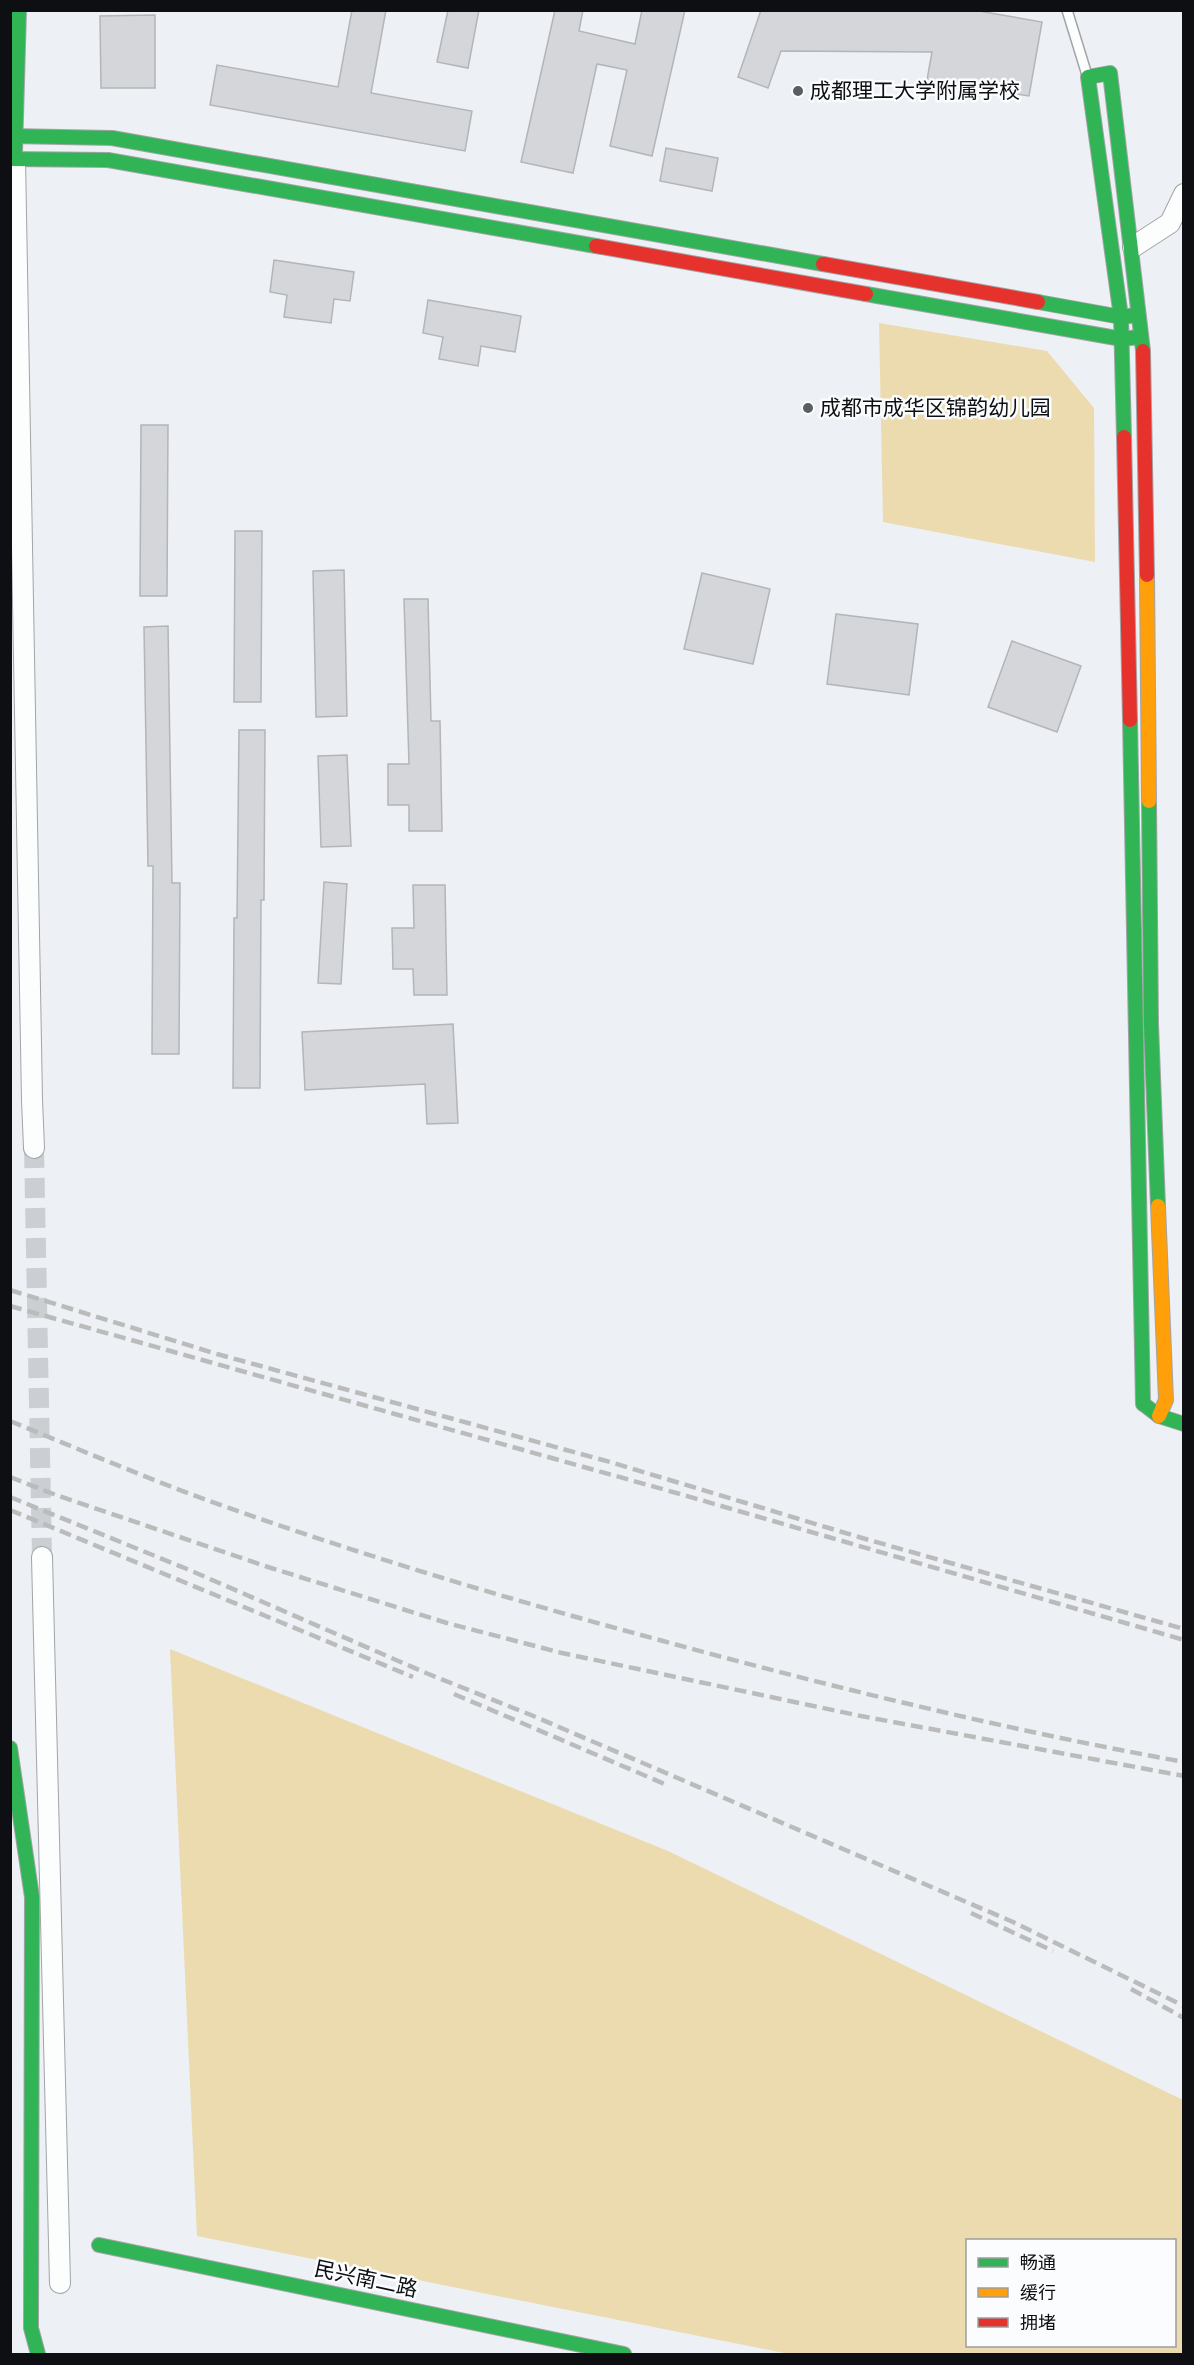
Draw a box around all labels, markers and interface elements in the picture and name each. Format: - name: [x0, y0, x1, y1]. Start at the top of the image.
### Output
- place label: 成都理工大学附属学校: [810, 77, 1020, 105]
- marker: 成都理工大学附属学校: [791, 84, 805, 98]
- place label: 成都市成华区锦韵幼儿园: [820, 394, 1051, 422]
- marker: 成都市成华区锦韵幼儿园: [801, 401, 815, 415]
- legend: [966, 2239, 1176, 2347]
- text: 畅通: [1020, 2251, 1056, 2275]
- street label: 民兴南二路: [312, 2254, 420, 2304]
- text: 缓行: [1020, 2281, 1056, 2305]
- text: 拥堵: [1020, 2311, 1056, 2335]

